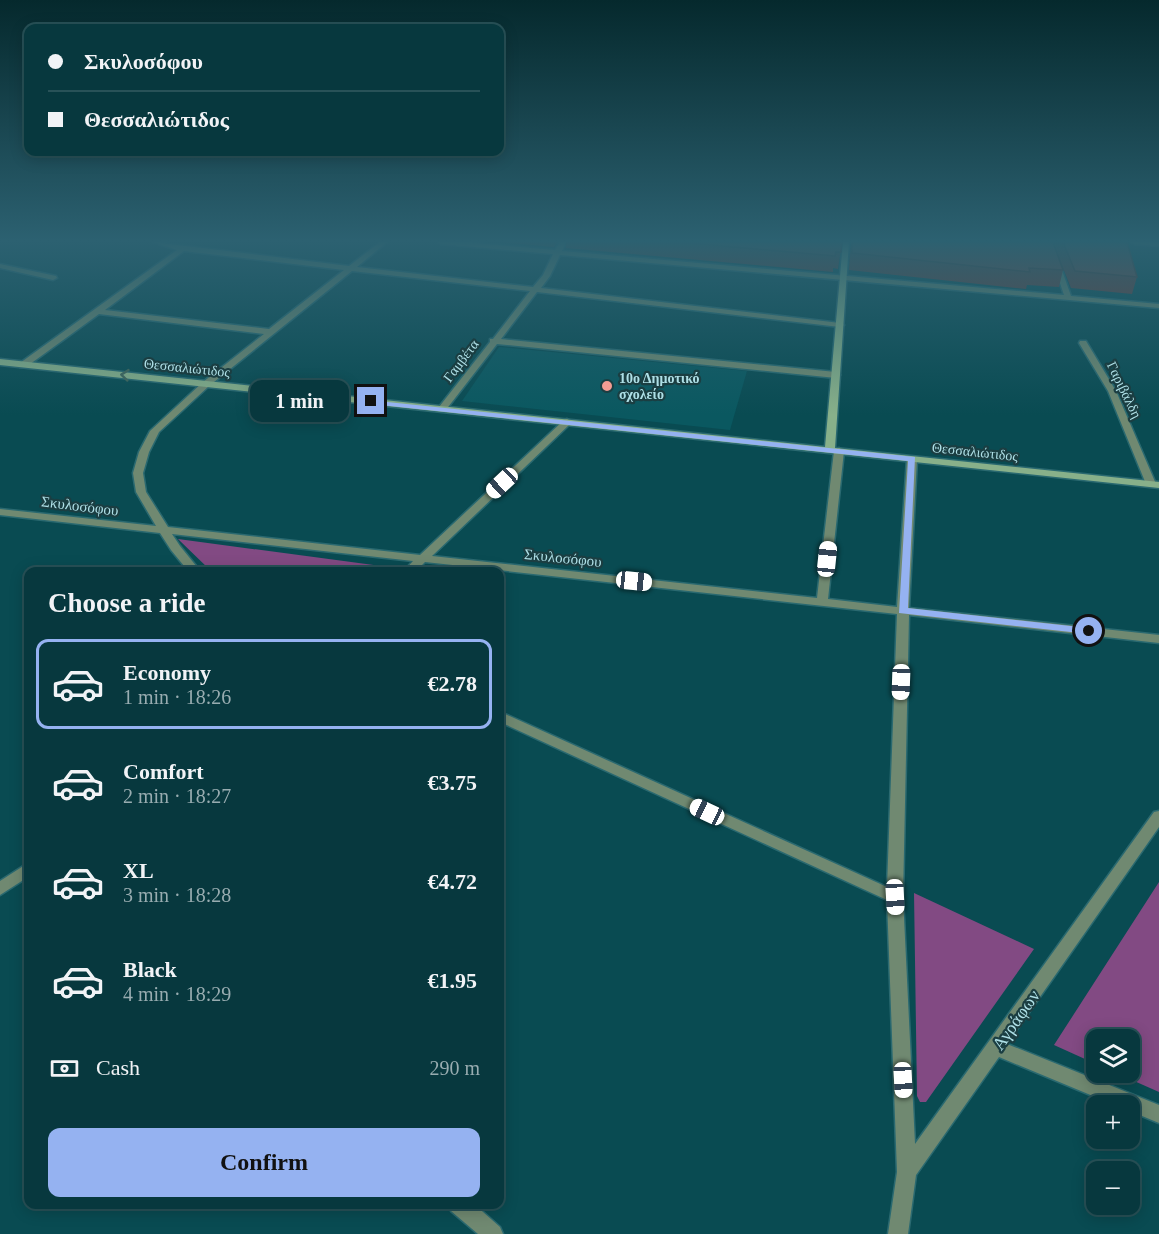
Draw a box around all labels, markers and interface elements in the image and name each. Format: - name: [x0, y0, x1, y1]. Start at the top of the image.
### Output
- text: Σκυλοσόφου: [84, 49, 203, 74]
- text: Θεσσαλιώτιδος: [84, 107, 229, 132]
- street label: Γαμβέτα: [440, 336, 482, 385]
- street label: Θεσσαλιώτιδος: [143, 356, 231, 380]
- street label: Γαριβάλδη: [1104, 359, 1144, 421]
- one-way arrow: [120, 369, 129, 382]
- place label: 10ο Δημοτικό σχολείο: [619, 371, 700, 402]
- marker: 10ο Δημοτικό σχολείο: [600, 379, 614, 393]
- callout: 1 min: [251, 380, 350, 422]
- route end: [357, 387, 384, 414]
- text: 1 min: [275, 390, 324, 412]
- street label: Θεσσαλιώτιδος: [931, 440, 1019, 464]
- car: [483, 464, 521, 502]
- street label: Σκυλοσόφου: [40, 493, 120, 519]
- car: [816, 540, 838, 578]
- street label: Σκυλοσόφου: [524, 546, 602, 570]
- car: [615, 570, 653, 592]
- text: Choose a ride: [48, 588, 206, 618]
- route start: [1075, 617, 1102, 644]
- icon: car: [51, 657, 105, 711]
- text: Economy: [123, 660, 211, 685]
- car: [891, 664, 911, 700]
- text: €2.78: [428, 671, 477, 696]
- text: 1 min · 18:26: [123, 686, 231, 708]
- icon: car: [51, 756, 105, 810]
- text: Comfort: [123, 759, 204, 784]
- text: €3.75: [428, 770, 477, 795]
- text: 2 min · 18:27: [123, 785, 231, 807]
- car: [687, 796, 727, 828]
- icon: car: [51, 855, 105, 909]
- text: XL: [123, 858, 154, 883]
- text: €4.72: [428, 869, 477, 894]
- car: [885, 879, 905, 915]
- text: 3 min · 18:28: [123, 884, 231, 906]
- icon: car: [51, 954, 105, 1008]
- text: Black: [123, 957, 177, 982]
- text: €1.95: [428, 968, 477, 993]
- text: 4 min · 18:29: [123, 983, 231, 1005]
- street label: Αγράφων: [988, 986, 1044, 1054]
- map controls: [1086, 1029, 1140, 1215]
- button: layers: [1086, 1029, 1140, 1083]
- icon: cash: [48, 1052, 81, 1085]
- text: Cash: [96, 1055, 140, 1080]
- text: 290 m: [429, 1057, 480, 1079]
- car: [893, 1062, 913, 1098]
- button: +: [1086, 1095, 1140, 1149]
- button: Confirm: [48, 1128, 480, 1197]
- button: −: [1086, 1161, 1140, 1215]

